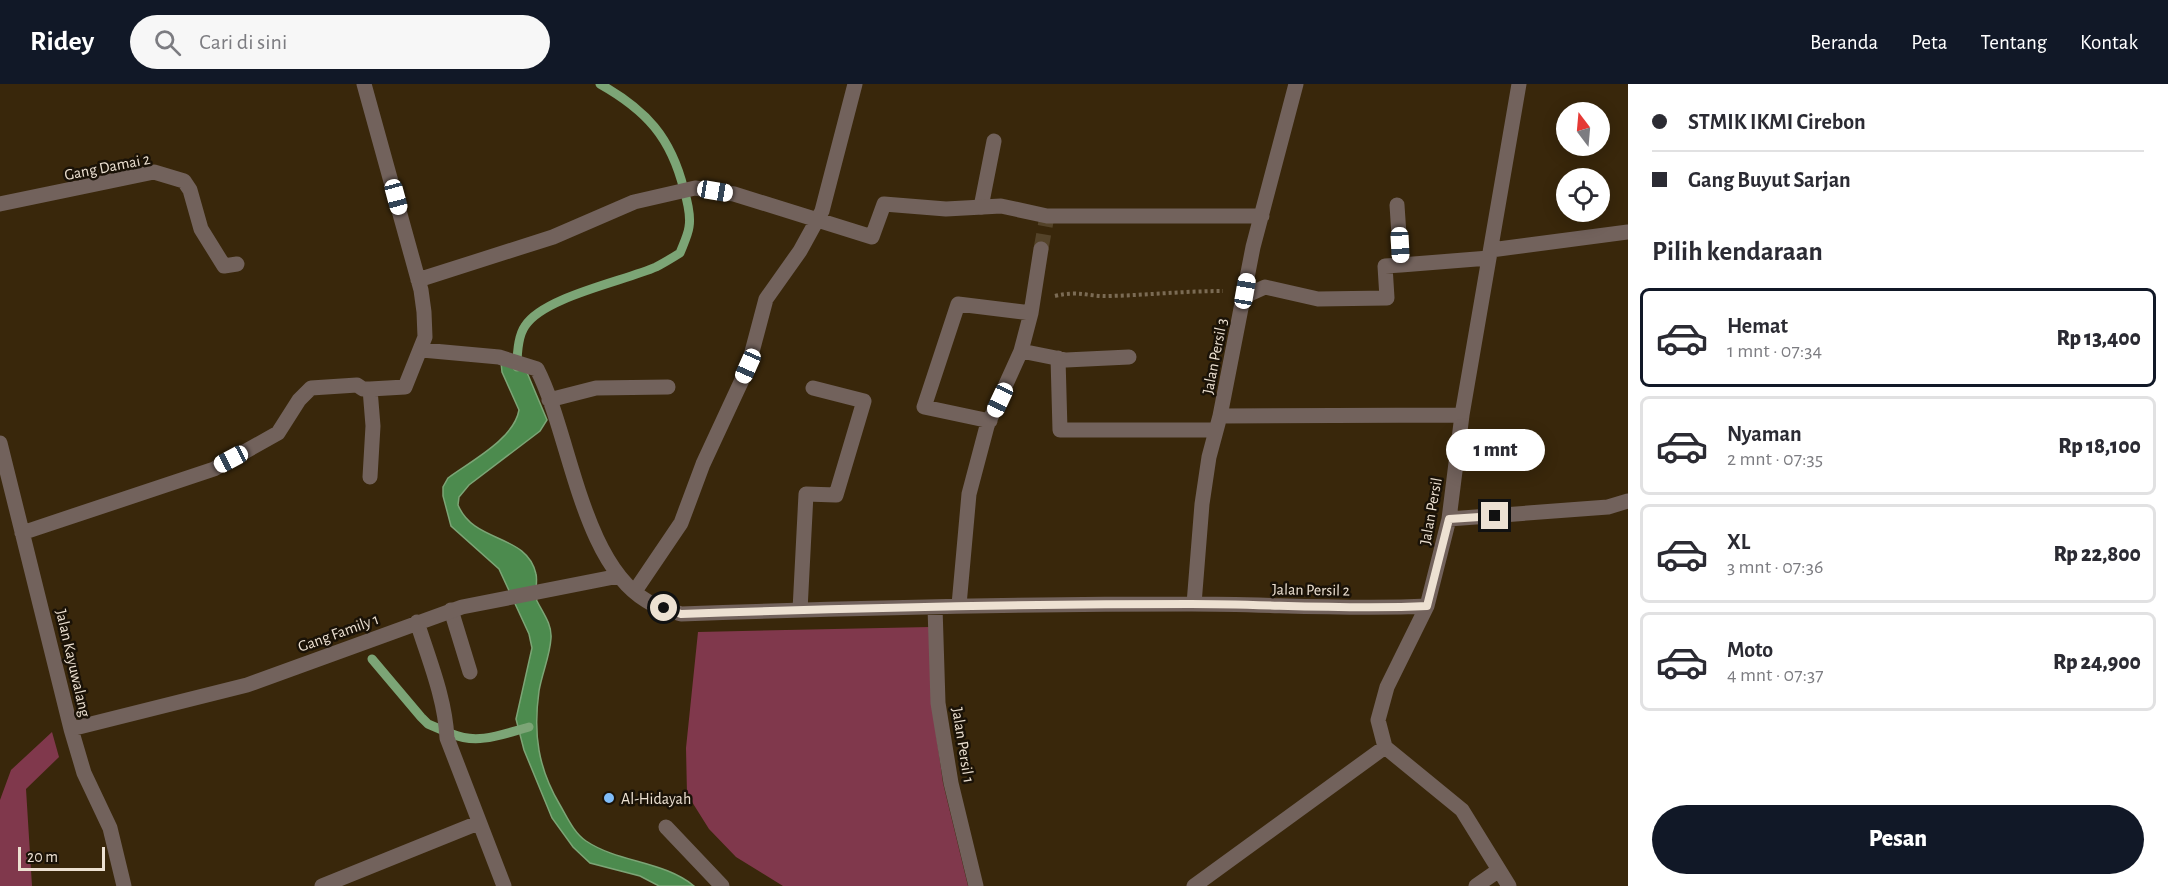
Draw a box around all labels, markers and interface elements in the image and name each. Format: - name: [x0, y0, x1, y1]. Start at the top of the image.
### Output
- search box: [130, 15, 550, 69]
- icon: search: [151, 26, 184, 59]
- text: Ridey: [30, 28, 94, 56]
- text: Cari di sini: [199, 31, 287, 53]
- text: Beranda: [1810, 32, 1878, 53]
- text: Peta: [1911, 32, 1947, 53]
- text: Tentang: [1980, 32, 2047, 53]
- text: Kontak: [2080, 32, 2138, 53]
- north arrow: [1556, 102, 1610, 156]
- map controls: [1556, 102, 1610, 222]
- text: STMIK IKMI Cirebon: [1688, 111, 1866, 133]
- street label: Gang Damai 2: [63, 151, 151, 183]
- button: locate: [1556, 168, 1610, 222]
- text: Gang Buyut Sarjan: [1688, 169, 1851, 191]
- car: [383, 177, 409, 217]
- car: [696, 179, 734, 203]
- car: [1390, 227, 1410, 263]
- text: Pilih kendaraan: [1652, 238, 1823, 265]
- car: [1233, 272, 1257, 310]
- icon: car: [1655, 311, 1709, 365]
- text: Hemat: [1727, 315, 1788, 337]
- street label: Jalan Persil 3: [1200, 317, 1230, 396]
- text: Rp 13,400: [2056, 327, 2141, 349]
- text: 1 mnt · 07:34: [1727, 341, 1822, 361]
- car: [732, 346, 764, 386]
- car: [984, 380, 1016, 420]
- icon: car: [1655, 419, 1709, 473]
- text: Nyaman: [1727, 423, 1802, 445]
- callout: 1 mnt: [1446, 429, 1544, 471]
- text: Rp 18,100: [2058, 435, 2141, 457]
- text: 1 mnt: [1473, 440, 1518, 460]
- car: [211, 443, 251, 475]
- text: 2 mnt · 07:35: [1727, 449, 1823, 469]
- street label: Jalan Persil: [1417, 476, 1445, 546]
- route end: [1481, 502, 1508, 529]
- icon: car: [1655, 527, 1709, 581]
- text: XL: [1727, 531, 1750, 553]
- text: Rp 22,800: [2053, 543, 2141, 565]
- text: 3 mnt · 07:36: [1727, 557, 1823, 577]
- street label: Jalan Persil 2: [1272, 581, 1350, 599]
- route start: [650, 594, 677, 621]
- street label: Jalan Kayuwalang: [52, 608, 93, 719]
- street label: Gang Family 1: [296, 611, 381, 656]
- icon: car: [1655, 635, 1709, 689]
- text: Moto: [1727, 639, 1773, 661]
- text: Rp 24,900: [2053, 651, 2141, 673]
- text: 4 mnt · 07:37: [1727, 665, 1824, 685]
- street label: Jalan Persil 1: [949, 706, 977, 784]
- marker: Al-Hidayah: [602, 791, 616, 805]
- place label: Al-Hidayah: [621, 791, 691, 808]
- button: Pesan: [1652, 805, 2144, 874]
- scale bar: [18, 844, 105, 872]
- text: 20 m: [27, 849, 58, 865]

